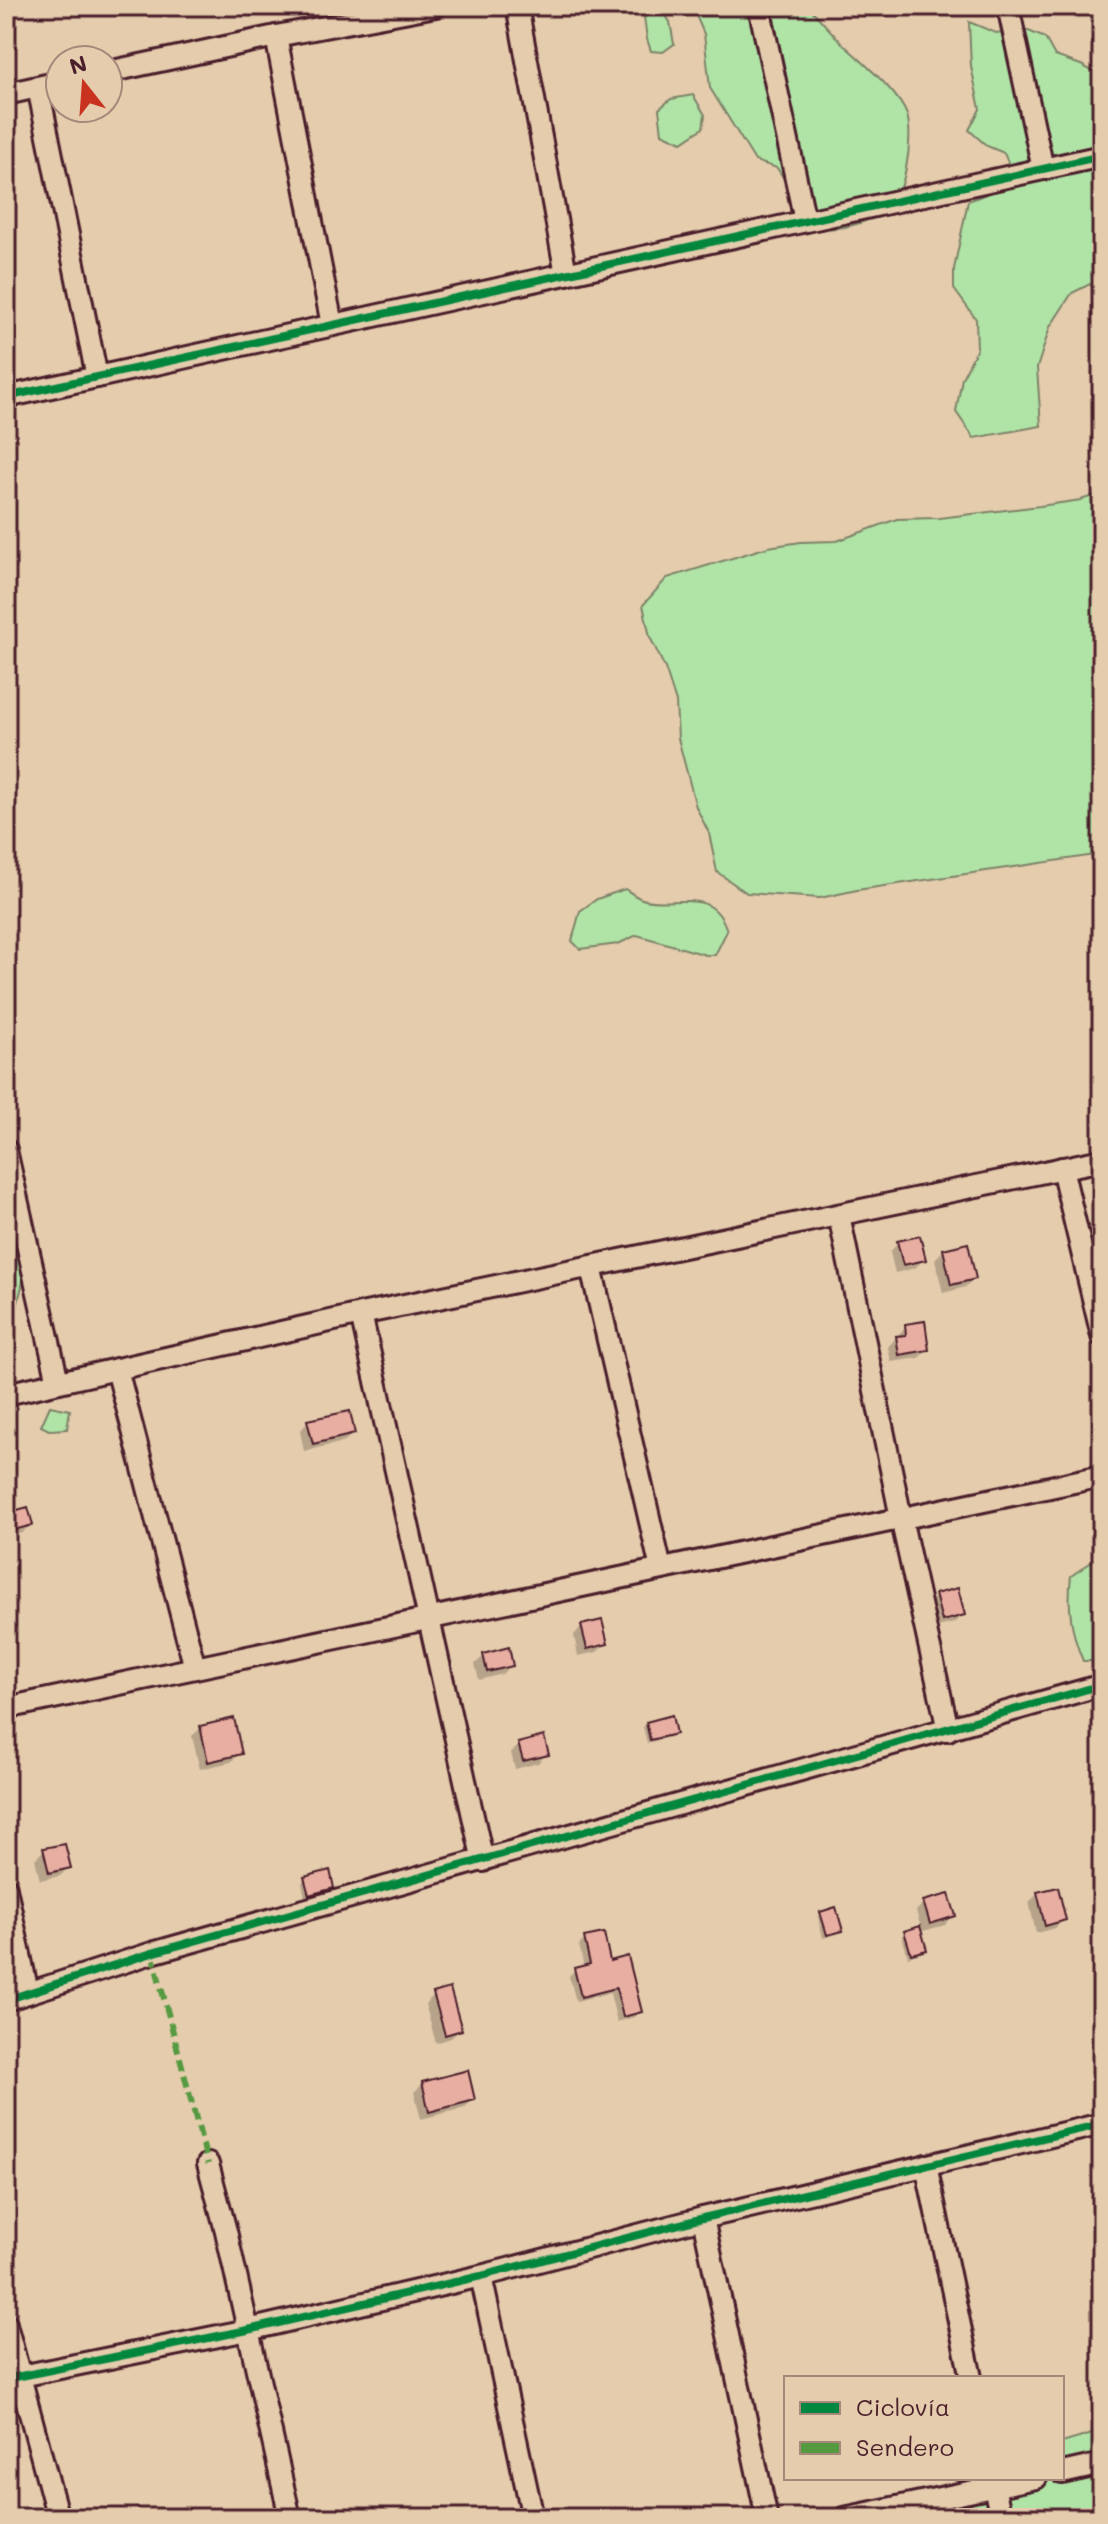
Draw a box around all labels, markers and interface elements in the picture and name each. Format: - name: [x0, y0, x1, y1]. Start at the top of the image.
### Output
- north arrow: [44, 44, 124, 124]
- text: N: [66, 48, 90, 81]
- legend: [784, 2376, 1064, 2480]
- text: Ciclovía: [856, 2391, 950, 2422]
- text: Sendero: [856, 2431, 954, 2462]

